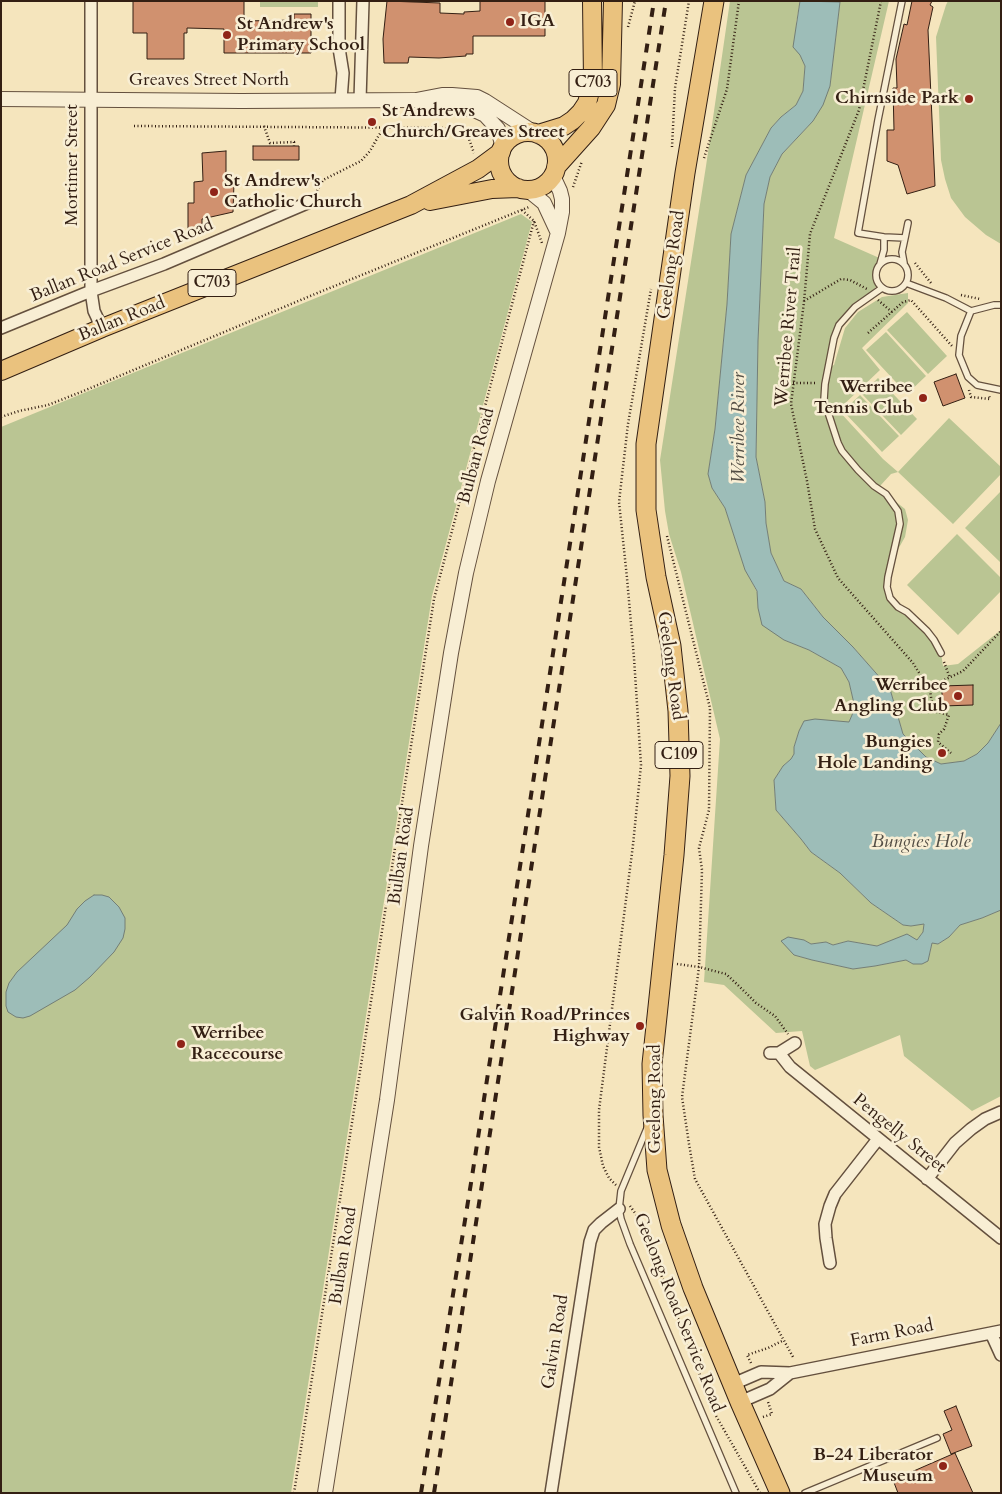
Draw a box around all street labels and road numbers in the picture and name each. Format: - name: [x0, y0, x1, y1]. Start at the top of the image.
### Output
- street label: Greaves Street North: [129, 70, 289, 92]
- road number: C703: [569, 70, 617, 96]
- street label: Mortimer Street: [62, 104, 84, 226]
- street label: Geelong Road: [654, 209, 690, 321]
- street label: Ballan Road Service Road: [28, 214, 216, 308]
- street label: Werribee River Trail: [771, 246, 807, 408]
- road number: C703: [188, 270, 236, 296]
- street label: Ballan Road: [76, 293, 168, 347]
- street label: Bulban Road: [454, 406, 500, 506]
- street label: Geelong Road: [652, 610, 688, 722]
- road number: C109: [655, 742, 703, 768]
- street label: Bulban Road: [384, 806, 420, 906]
- street label: Geelong Road: [645, 1044, 667, 1154]
- street label: Pengelly Street: [848, 1090, 950, 1178]
- street label: Bulban Road: [326, 1206, 362, 1306]
- street label: Geelong Road Service Road: [628, 1210, 728, 1416]
- street label: Galvin Road: [538, 1293, 574, 1391]
- street label: Farm Road: [849, 1315, 935, 1353]

